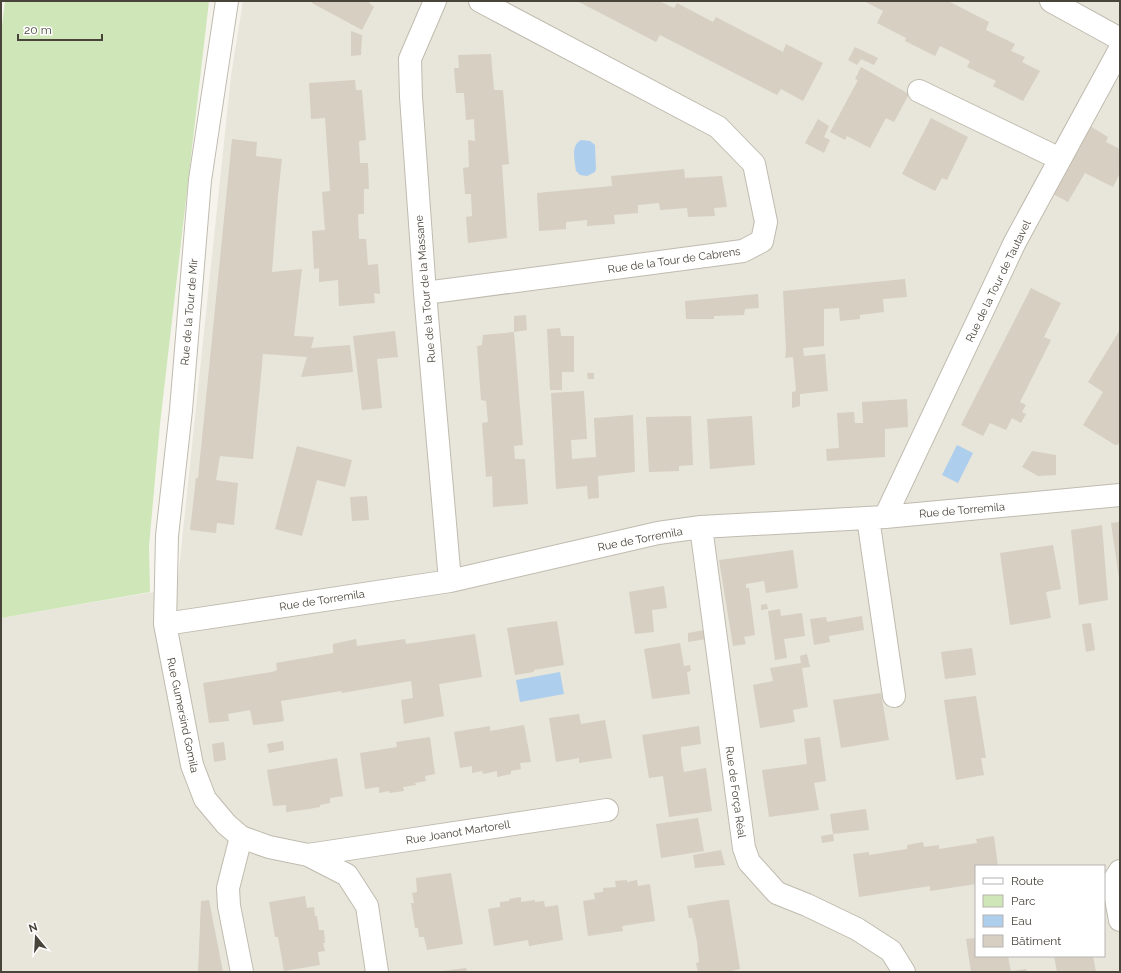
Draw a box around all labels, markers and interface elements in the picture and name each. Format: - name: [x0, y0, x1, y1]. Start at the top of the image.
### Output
- scale bar: [18, 16, 102, 42]
- text: 20 m: [24, 23, 52, 37]
- street label: Rue de la Tour de la Massane: [413, 214, 438, 363]
- street label: Rue de la Tour de Tautavel: [963, 218, 1034, 344]
- street label: Rue de la Tour de Cabrens: [607, 245, 741, 276]
- street label: Rue de la Tour de Mir: [178, 258, 201, 366]
- street label: Rue de Torremila: [919, 500, 1006, 521]
- street label: Rue de Torremila: [597, 525, 684, 554]
- street label: Rue de Torremila: [278, 587, 366, 614]
- street label: Rue Gumersind Gomila: [164, 656, 201, 774]
- street label: Rue de Força Réal: [723, 745, 748, 839]
- street label: Rue Joanot Martorell: [405, 818, 511, 847]
- legend: [975, 865, 1105, 957]
- text: Route: [1011, 874, 1044, 888]
- text: Parc: [1011, 894, 1036, 908]
- text: Eau: [1011, 914, 1032, 928]
- north arrow: [16, 917, 56, 957]
- text: N: [27, 920, 39, 935]
- text: Bâtiment: [1011, 934, 1061, 948]

